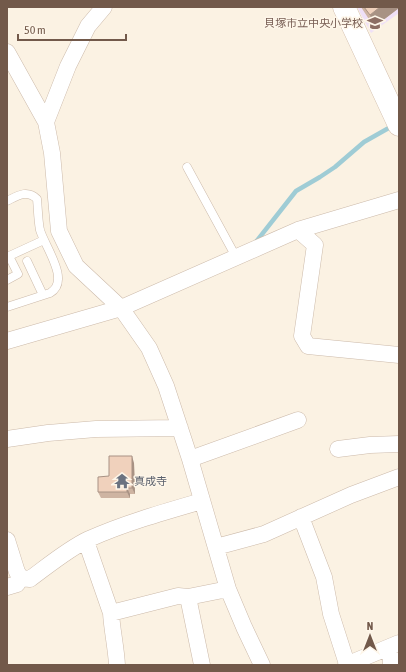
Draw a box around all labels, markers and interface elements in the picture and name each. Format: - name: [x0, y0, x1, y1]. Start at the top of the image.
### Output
- school or university icon: 貝塚市立中央小学校: [366, 14, 384, 32]
- scale bar: [18, 16, 126, 42]
- place label: 貝塚市立中央小学校: [264, 17, 363, 29]
- text: 50 m: [24, 23, 46, 37]
- temple icon: 真成寺: [113, 472, 131, 490]
- place label: 真成寺: [134, 475, 167, 487]
- north arrow: [350, 616, 390, 656]
- text: N: [367, 620, 373, 632]

